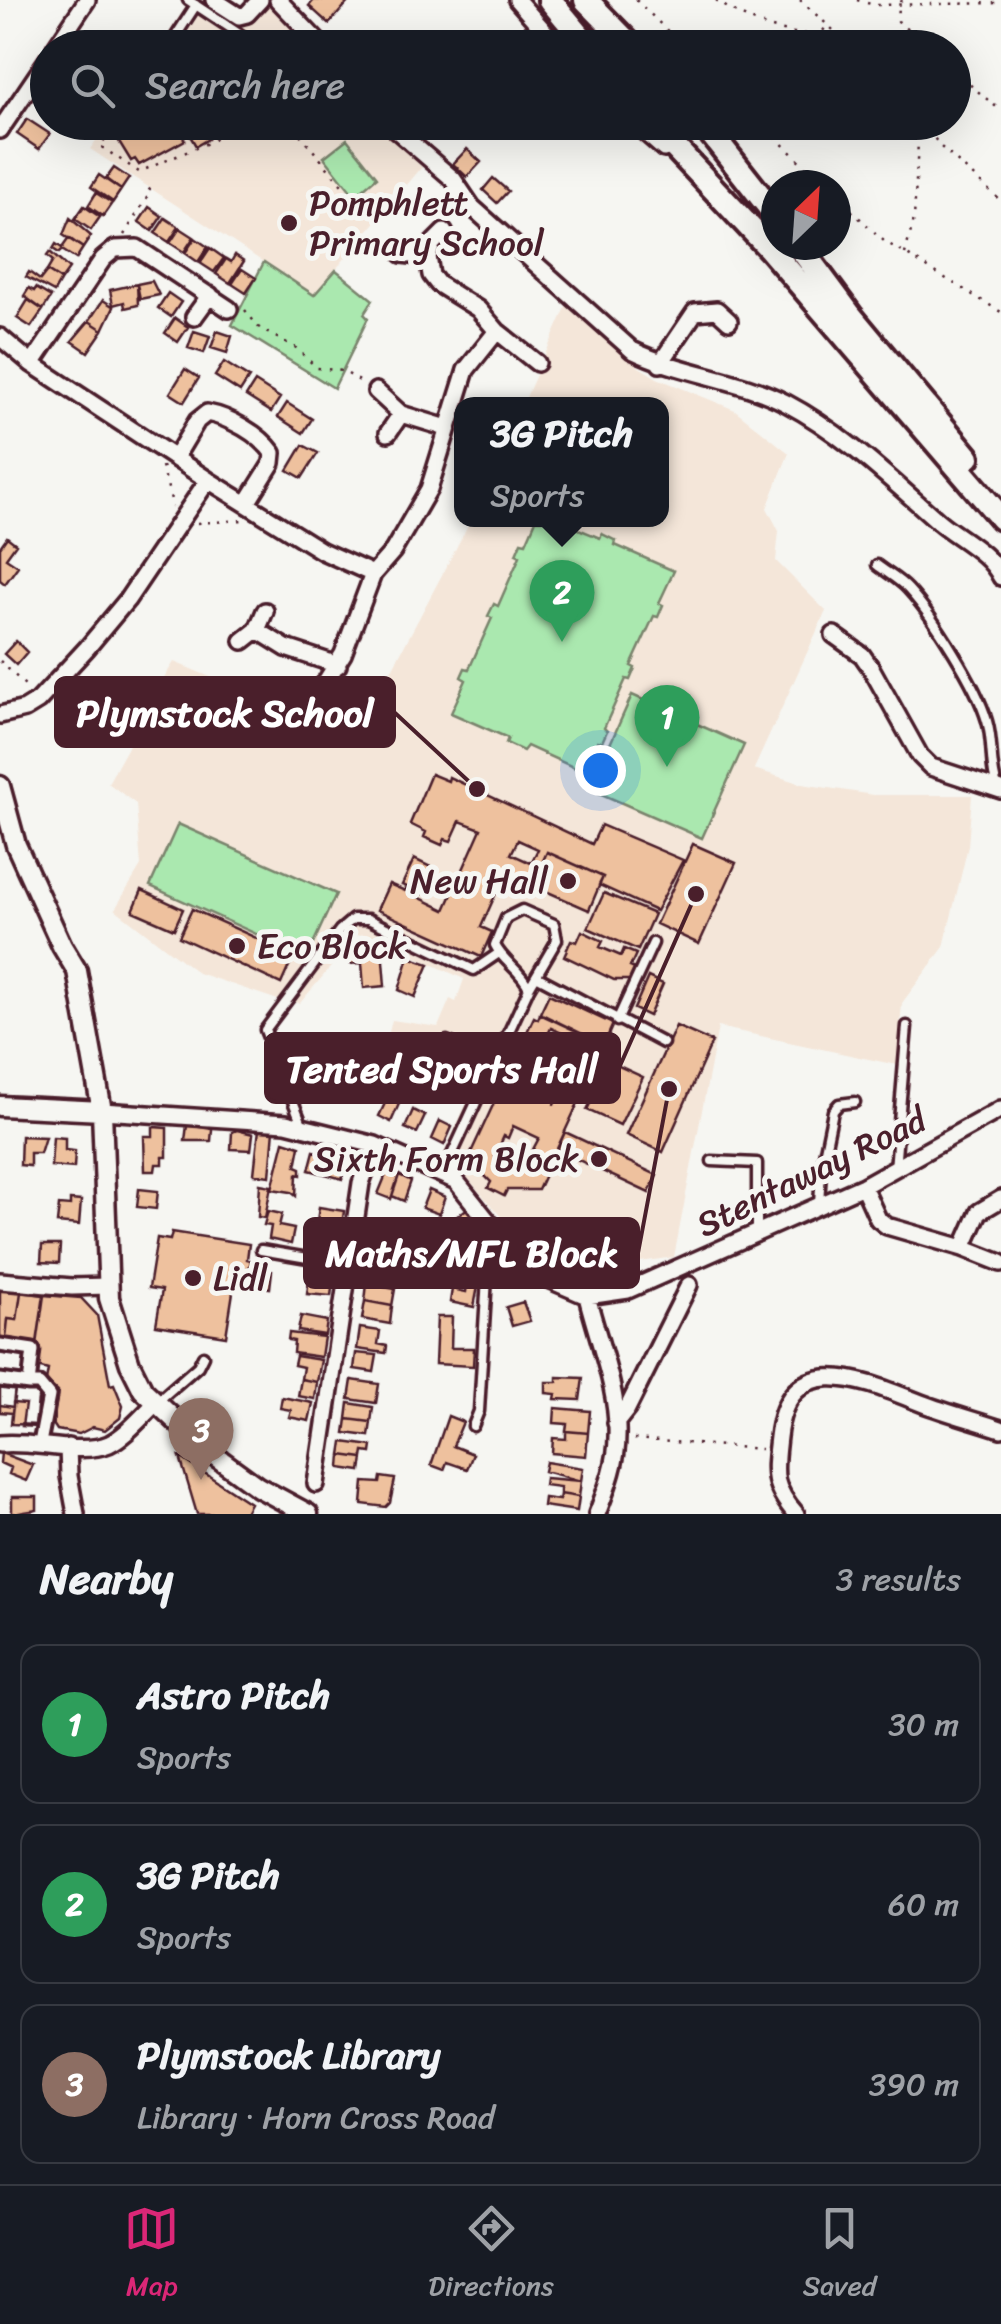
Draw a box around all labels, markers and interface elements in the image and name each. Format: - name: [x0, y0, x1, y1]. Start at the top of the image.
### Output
- search box: [30, 30, 971, 140]
- text: Search here: [145, 52, 345, 119]
- icon: search: [65, 58, 120, 113]
- north arrow: [761, 170, 851, 260]
- place label: Pomphlett Primary School: [309, 172, 545, 274]
- marker: Pomphlett Primary School: [278, 212, 300, 234]
- popup: [454, 397, 669, 527]
- text: 3G Pitch: [490, 400, 633, 467]
- text: Sports: [490, 467, 584, 524]
- pin: 2: [530, 560, 594, 642]
- callout: Plymstock School: [56, 678, 394, 746]
- text: Plymstock School: [76, 680, 376, 747]
- pin: 1: [634, 684, 700, 767]
- your location: [575, 745, 626, 796]
- place label: New Hall: [410, 850, 549, 912]
- marker: New Hall: [557, 870, 579, 892]
- place label: Eco Block: [257, 915, 407, 977]
- marker: Eco Block: [226, 935, 248, 957]
- callout: Tented Sports Hall: [266, 1034, 619, 1102]
- text: Tented Sports Hall: [286, 1036, 599, 1103]
- street label: Stentaway Road: [685, 1088, 939, 1255]
- place label: Sixth Form Block: [314, 1128, 579, 1190]
- marker: Sixth Form Block: [588, 1148, 610, 1170]
- callout: Maths/MFL Block: [305, 1219, 638, 1287]
- text: Maths/MFL Block: [324, 1220, 619, 1287]
- place label: Lidl: [213, 1247, 268, 1309]
- marker: Lidl: [182, 1267, 204, 1289]
- pin: 3: [168, 1398, 234, 1480]
- text: Nearby: [40, 1542, 173, 1616]
- text: 3 results: [836, 1551, 961, 1608]
- text: Astro Pitch: [137, 1662, 330, 1729]
- text: 1: [68, 1696, 81, 1753]
- text: 30 m: [888, 1696, 959, 1753]
- text: Sports: [137, 1729, 231, 1786]
- text: 3G Pitch: [137, 1842, 280, 1909]
- text: 2: [65, 1876, 84, 1933]
- text: 60 m: [888, 1876, 959, 1933]
- text: Sports: [137, 1909, 231, 1966]
- text: Plymstock Library: [137, 2022, 441, 2089]
- text: 3: [66, 2056, 83, 2113]
- text: 390 m: [869, 2056, 959, 2113]
- text: Library · Horn Cross Road: [137, 2089, 495, 2146]
- tab: Map: [124, 2201, 179, 2310]
- tab: Directions: [428, 2201, 554, 2310]
- tab: Saved: [803, 2201, 877, 2310]

